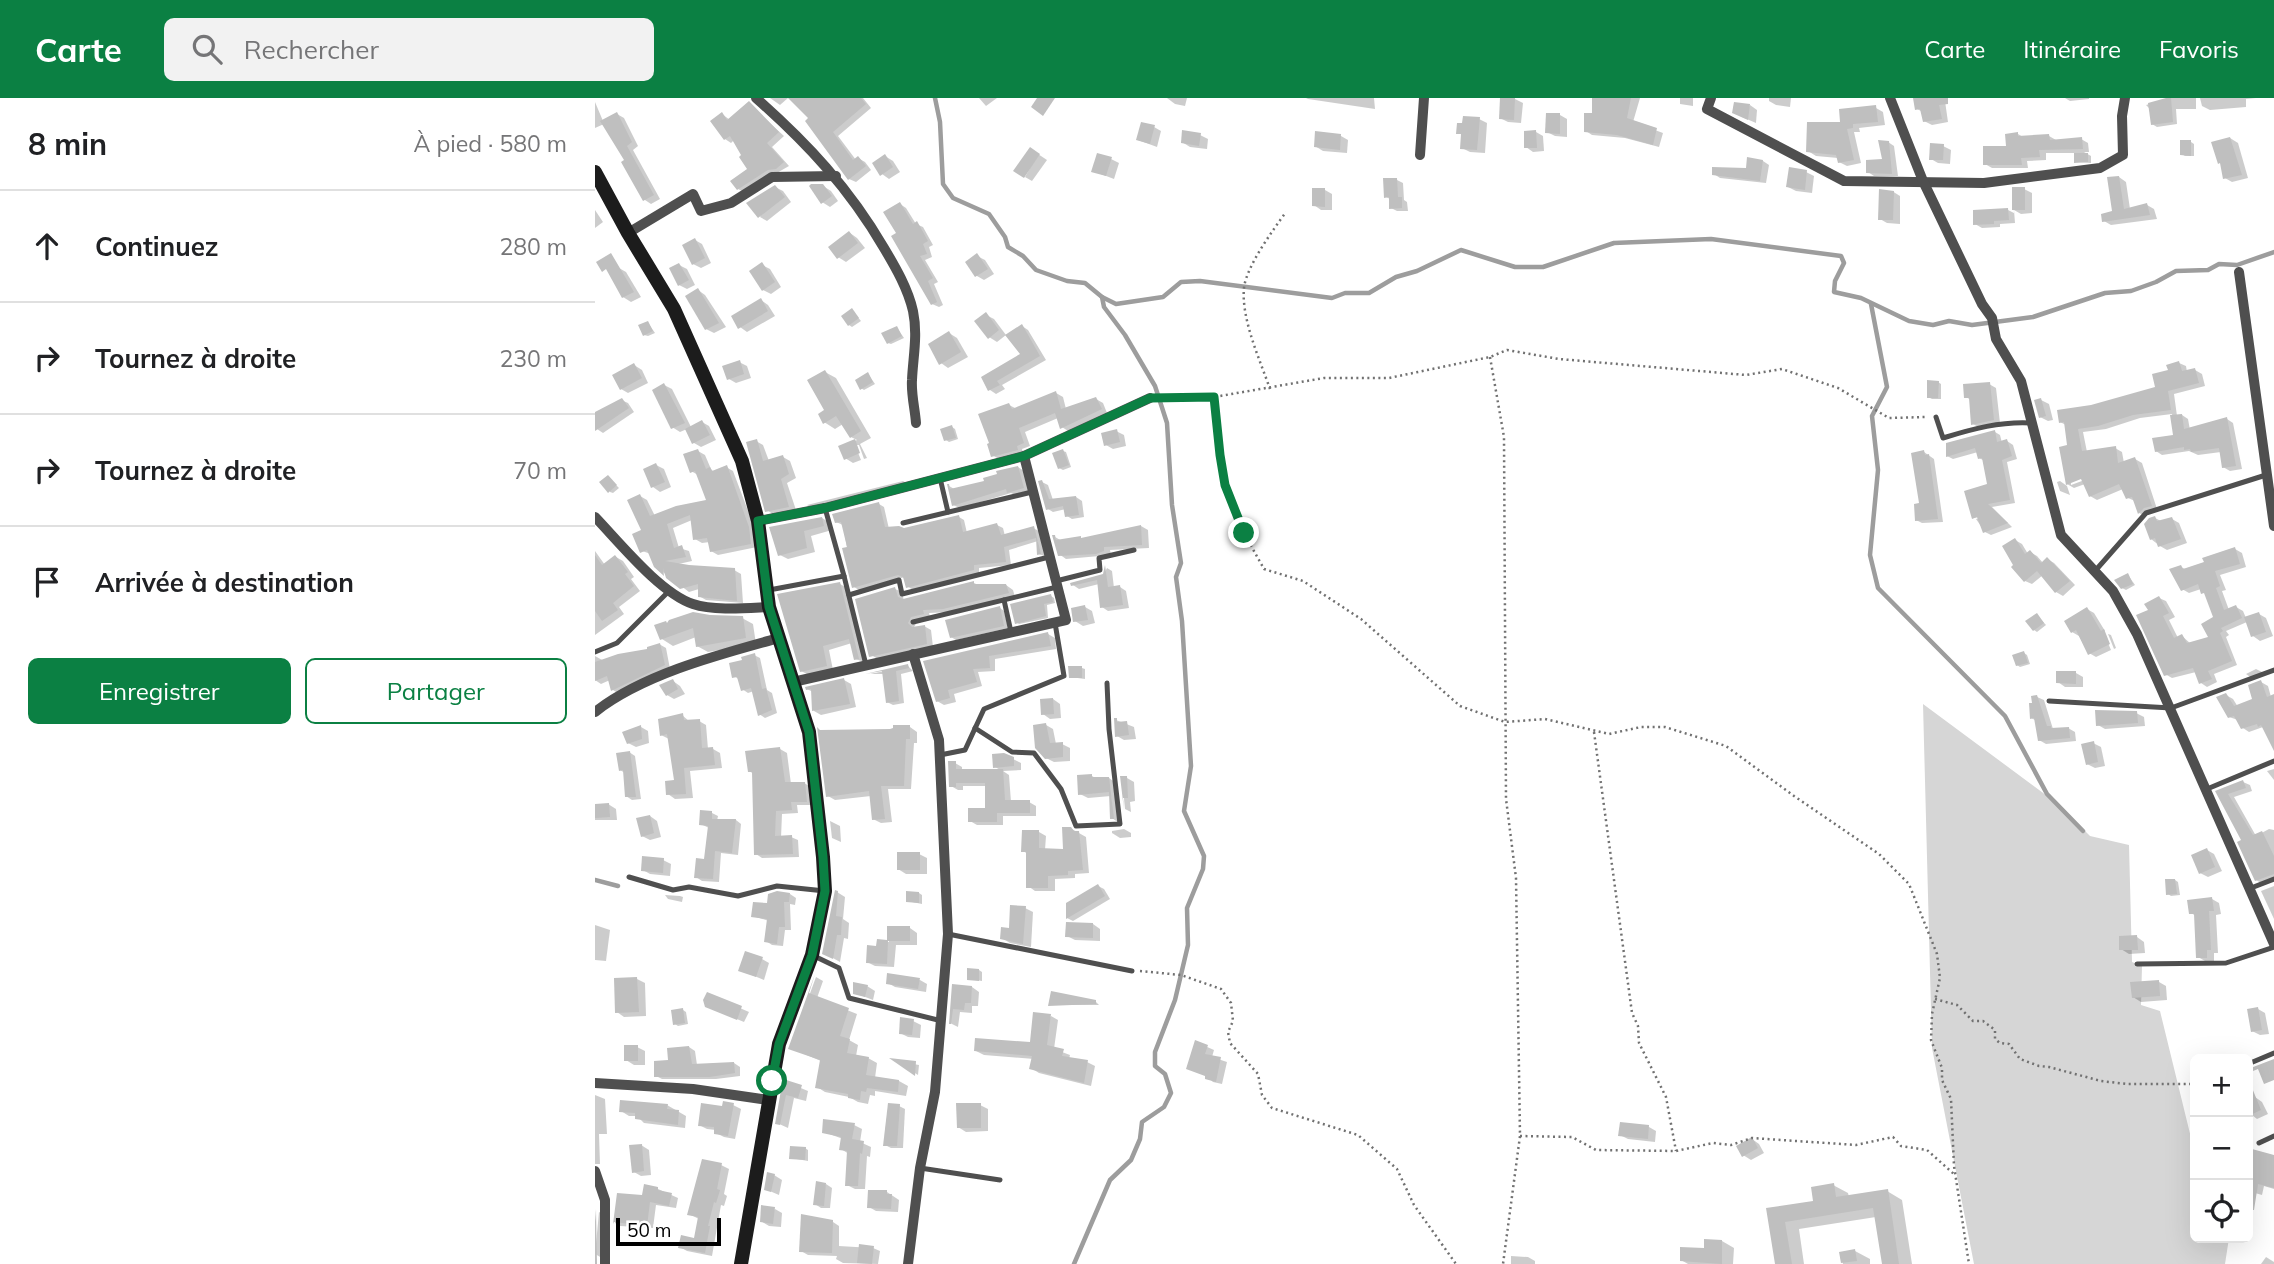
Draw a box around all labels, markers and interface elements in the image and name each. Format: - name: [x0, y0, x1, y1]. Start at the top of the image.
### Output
- search box: [164, 18, 654, 81]
- text: Carte: [35, 29, 122, 70]
- icon: search: [188, 30, 226, 68]
- text: Rechercher: [244, 33, 379, 66]
- text: Carte: [1924, 34, 1985, 64]
- text: Itinéraire: [2023, 34, 2121, 64]
- text: Favoris: [2159, 34, 2239, 64]
- text: 8 min: [28, 125, 107, 163]
- text: À pied · 580 m: [414, 129, 567, 158]
- icon: ahead: [28, 227, 66, 265]
- text: Continuez: [95, 230, 219, 263]
- text: 280 m: [499, 232, 567, 261]
- icon: right: [28, 339, 66, 377]
- text: Tournez à droite: [95, 342, 296, 375]
- text: 230 m: [499, 344, 567, 373]
- icon: right: [28, 451, 66, 489]
- text: Tournez à droite: [95, 454, 296, 487]
- text: 70 m: [513, 456, 567, 485]
- route end: [1228, 517, 1259, 548]
- icon: arrive: [28, 563, 66, 601]
- text: Arrivée à destination: [95, 566, 354, 599]
- button: Enregistrer: [28, 658, 291, 724]
- button: Partager: [305, 658, 567, 724]
- map controls: [2190, 1054, 2253, 1243]
- button: +: [2190, 1054, 2253, 1117]
- route start: [756, 1065, 787, 1096]
- button: −: [2190, 1117, 2253, 1180]
- button: locate: [2190, 1180, 2253, 1243]
- scale bar: [616, 1215, 721, 1247]
- text: 50 m: [627, 1218, 671, 1242]

